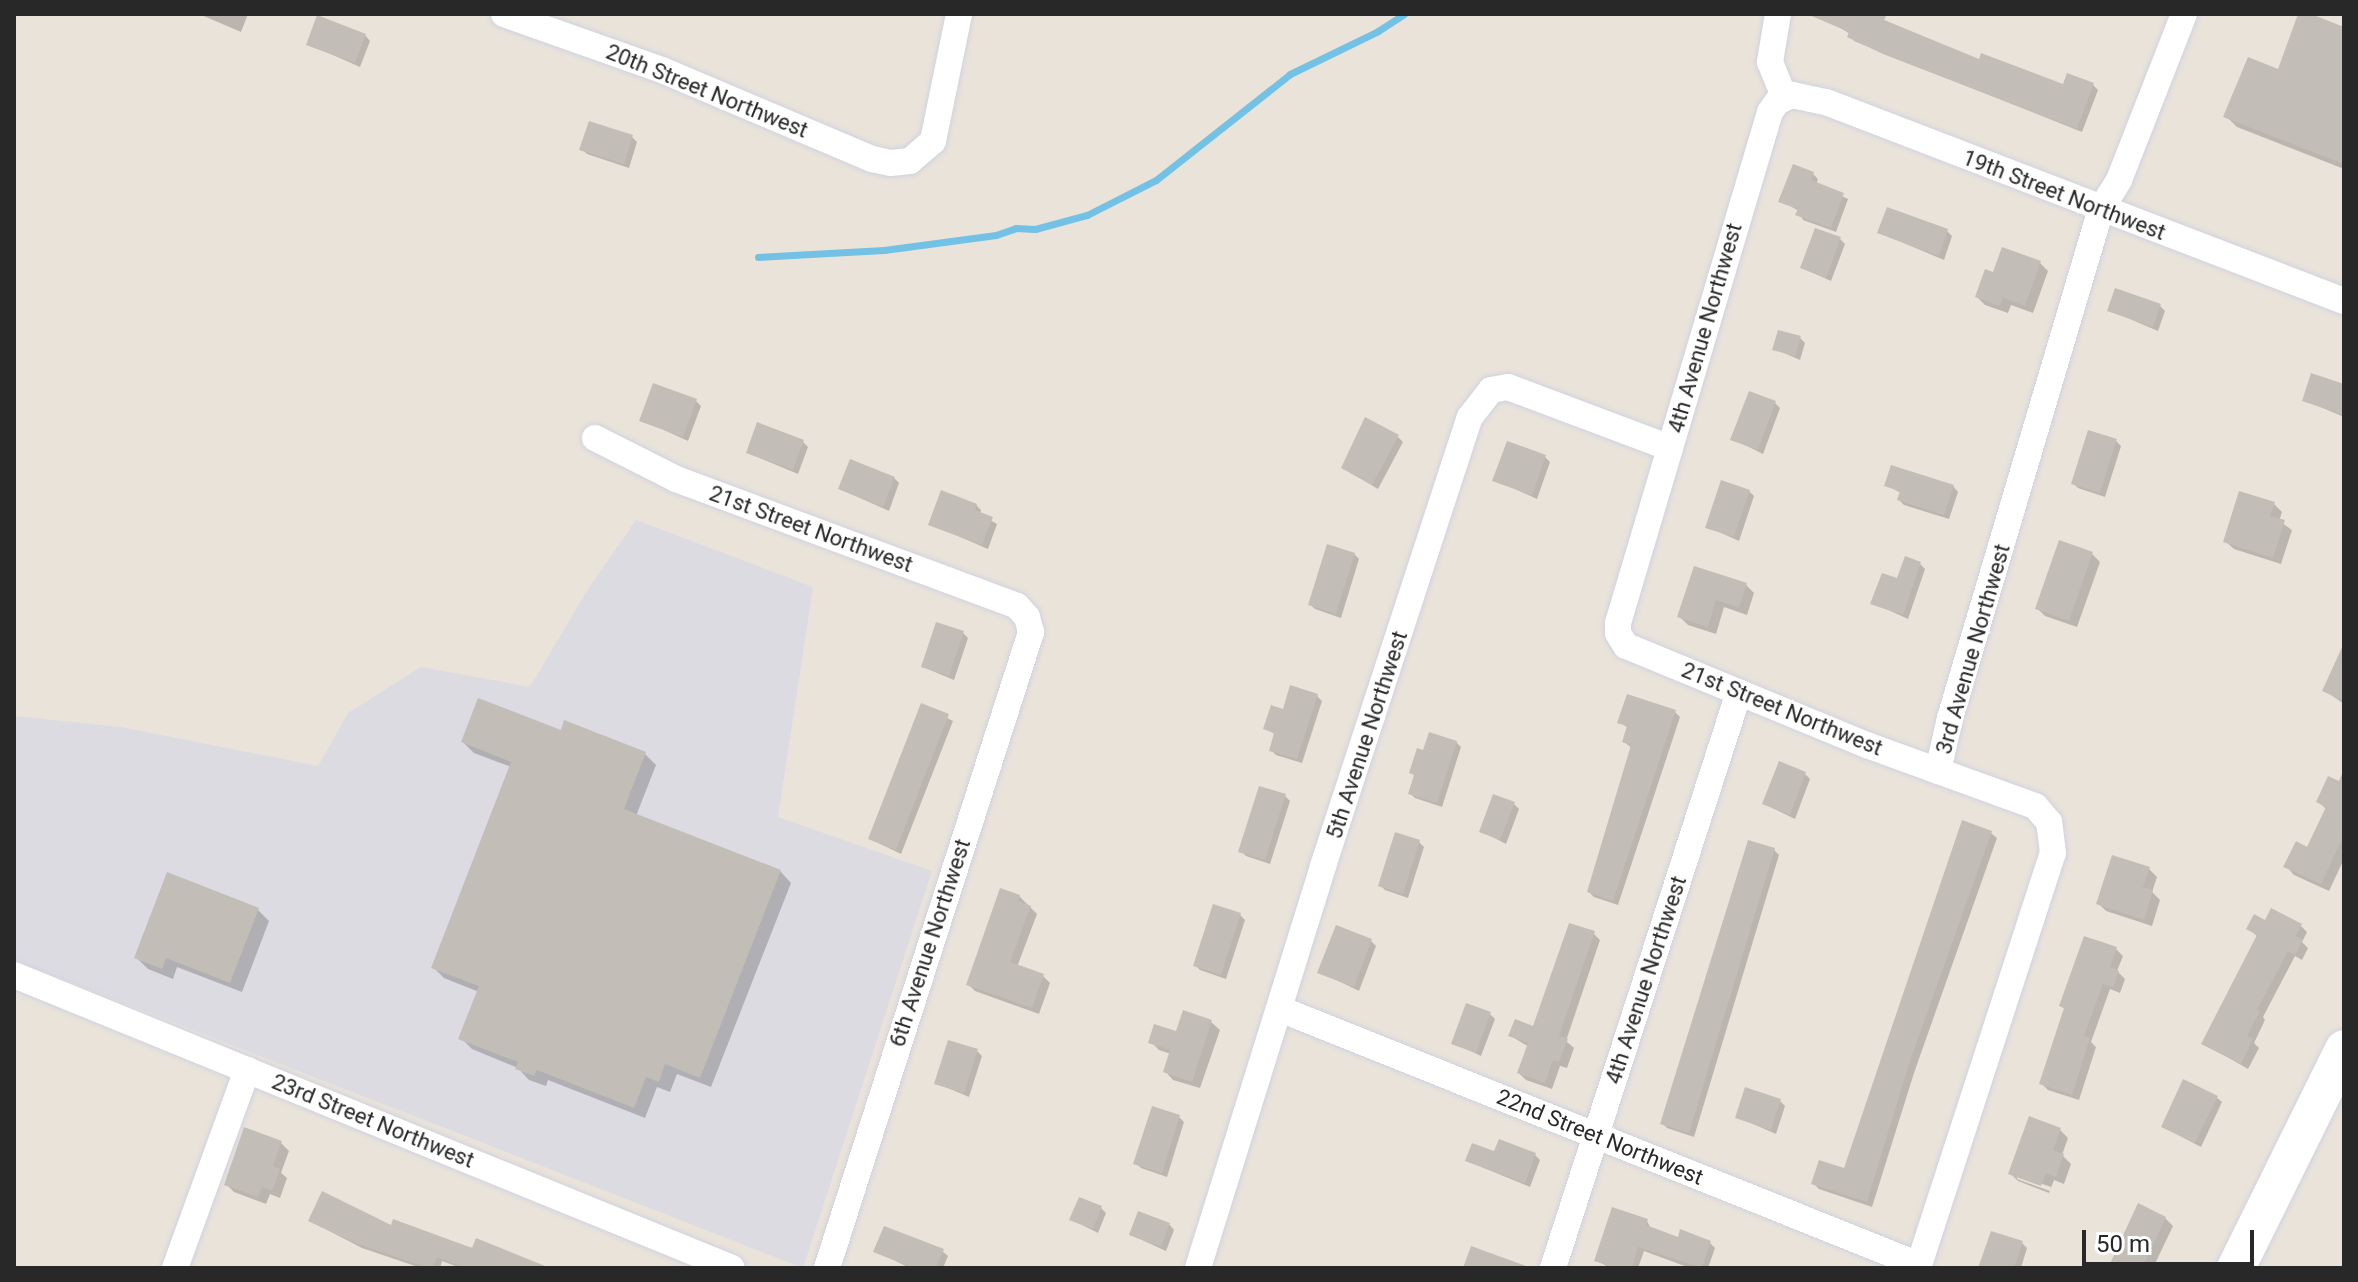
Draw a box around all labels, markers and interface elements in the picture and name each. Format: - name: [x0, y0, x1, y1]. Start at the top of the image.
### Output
- street label: 20th Street Northwest: [602, 38, 812, 144]
- street label: 19th Street Northwest: [1959, 144, 2169, 246]
- street label: 4th Avenue Northwest: [1662, 220, 1748, 436]
- street label: 21st Street Northwest: [706, 480, 916, 578]
- street label: 3rd Avenue Northwest: [1930, 541, 2016, 757]
- street label: 5th Avenue Northwest: [1321, 628, 1413, 842]
- street label: 21st Street Northwest: [1678, 657, 1886, 761]
- street label: 6th Avenue Northwest: [884, 836, 976, 1050]
- street label: 4th Avenue Northwest: [1600, 873, 1692, 1087]
- street label: 23rd Street Northwest: [268, 1068, 478, 1174]
- street label: 22nd Street Northwest: [1493, 1083, 1707, 1191]
- scale bar: [2086, 1214, 2258, 1264]
- text: 50 m: [2096, 1230, 2150, 1258]

